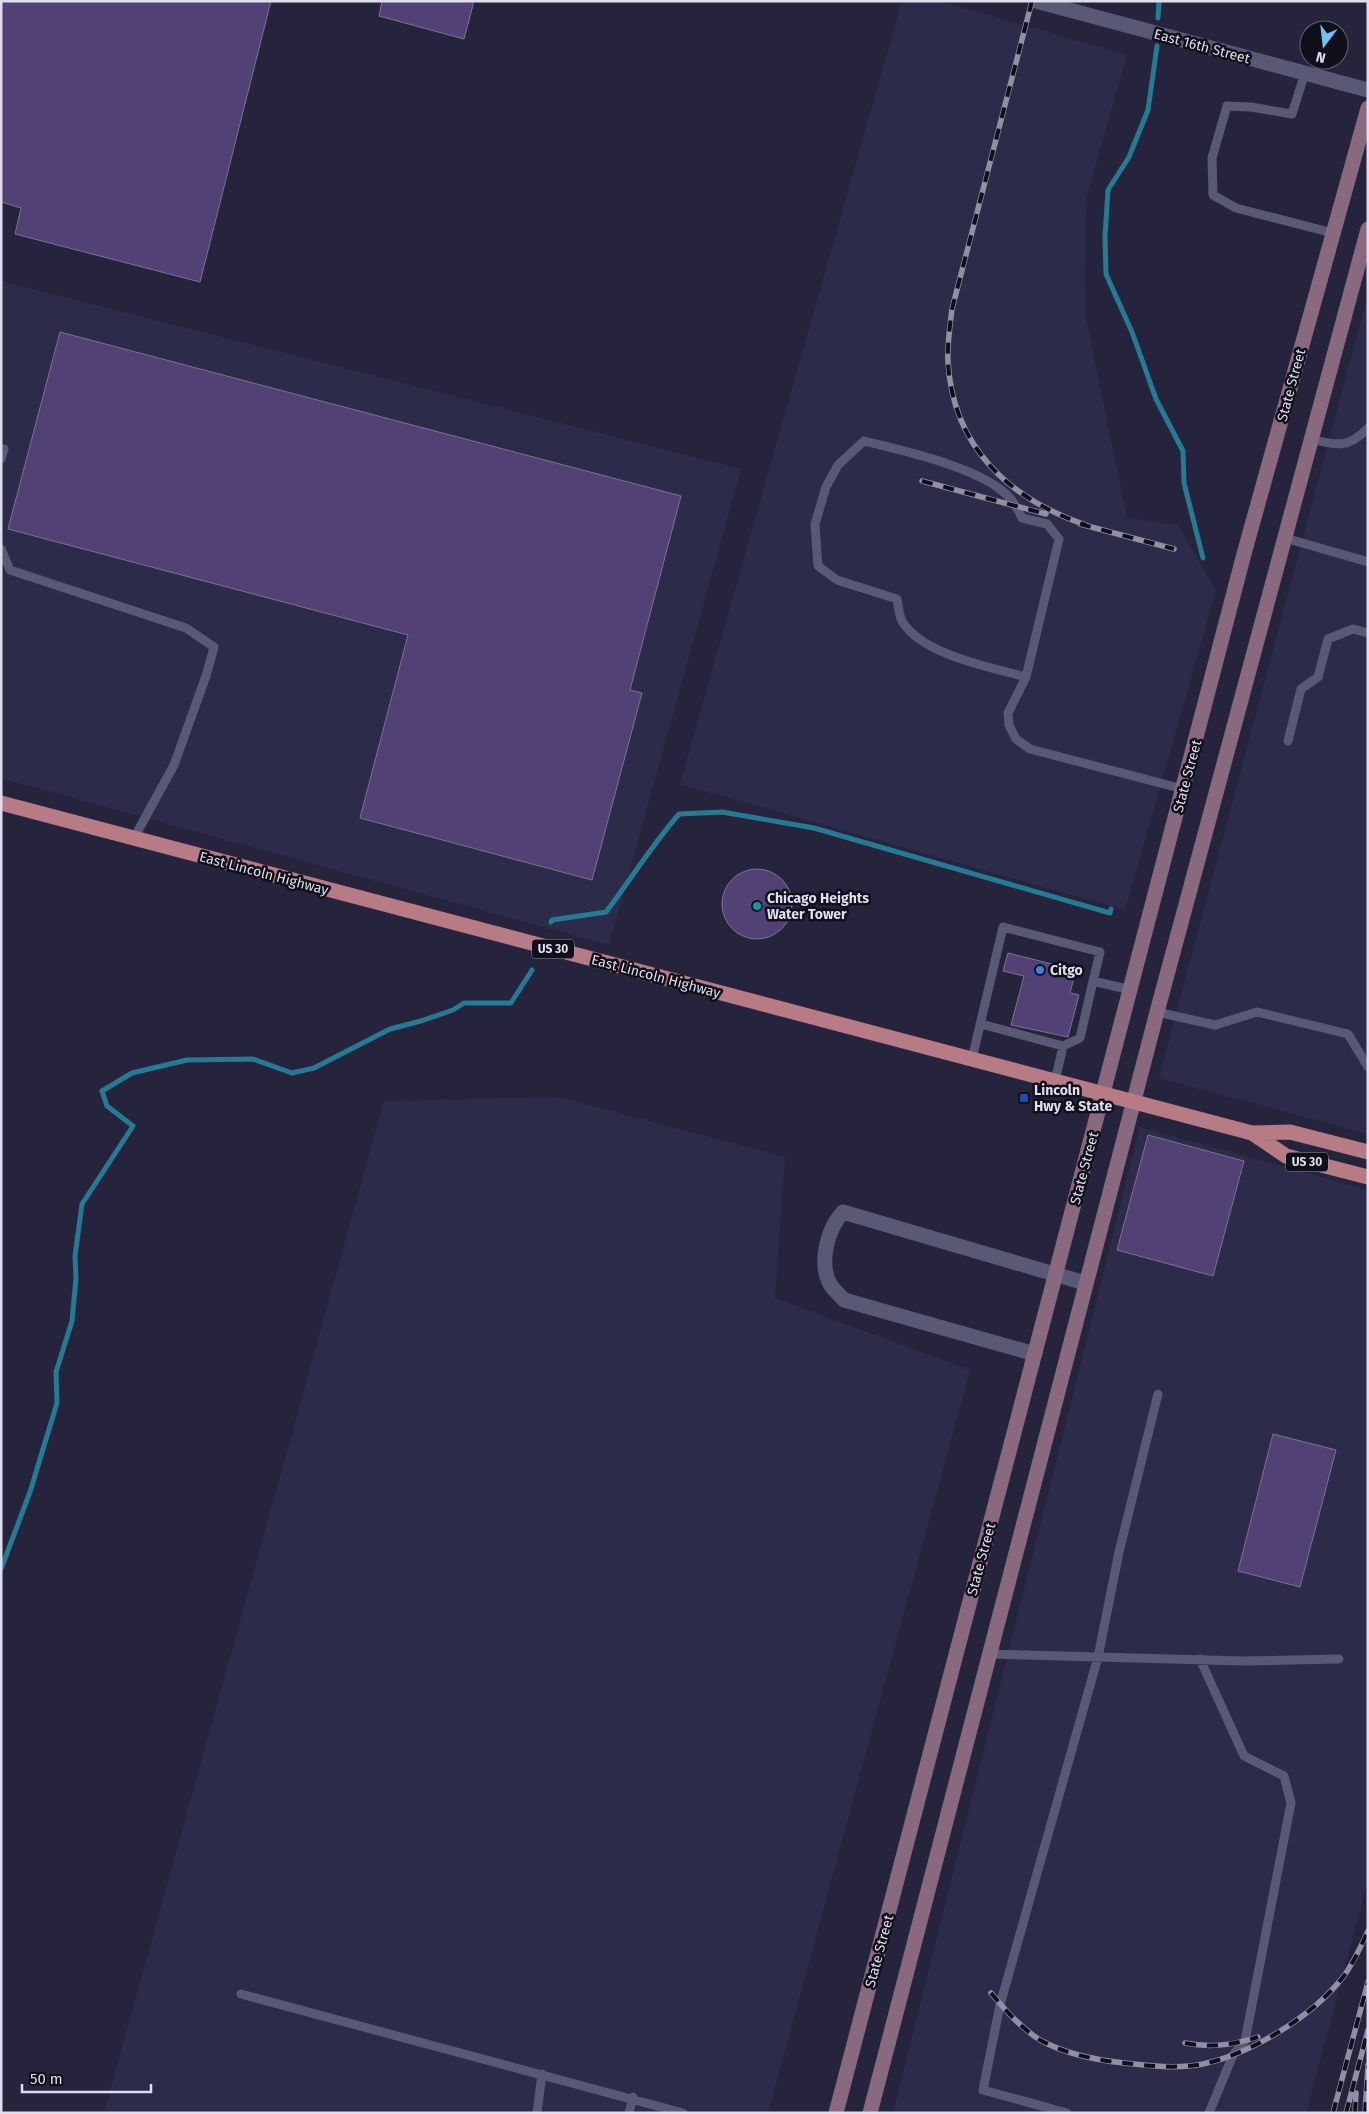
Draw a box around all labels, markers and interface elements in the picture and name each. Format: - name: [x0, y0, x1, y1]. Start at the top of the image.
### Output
- north arrow: [1299, 20, 1349, 70]
- street label: East 16th Street: [1152, 26, 1253, 68]
- text: N: [1314, 48, 1327, 66]
- street label: State Street: [1274, 346, 1310, 423]
- street label: State Street: [1170, 737, 1206, 814]
- street label: East Lincoln Highway: [197, 848, 330, 899]
- place label: Chicago Heights Water Tower: [767, 890, 869, 923]
- marker: Chicago Heights Water Tower: [751, 900, 763, 912]
- road number: US 30: [532, 940, 574, 959]
- street label: East Lincoln Highway: [589, 951, 722, 1002]
- place label: Citgo: [1050, 962, 1083, 979]
- marker: Citgo: [1034, 964, 1046, 976]
- place label: Lincoln Hwy & State: [1034, 1082, 1112, 1115]
- marker: Lincoln Hwy & State: [1018, 1092, 1030, 1104]
- street label: State Street: [1067, 1129, 1103, 1206]
- road number: US 30: [1286, 1152, 1328, 1172]
- street label: State Street: [964, 1520, 1000, 1597]
- street label: State Street: [862, 1912, 898, 1989]
- scale bar: [22, 2062, 151, 2094]
- text: 50 m: [30, 2070, 63, 2088]

